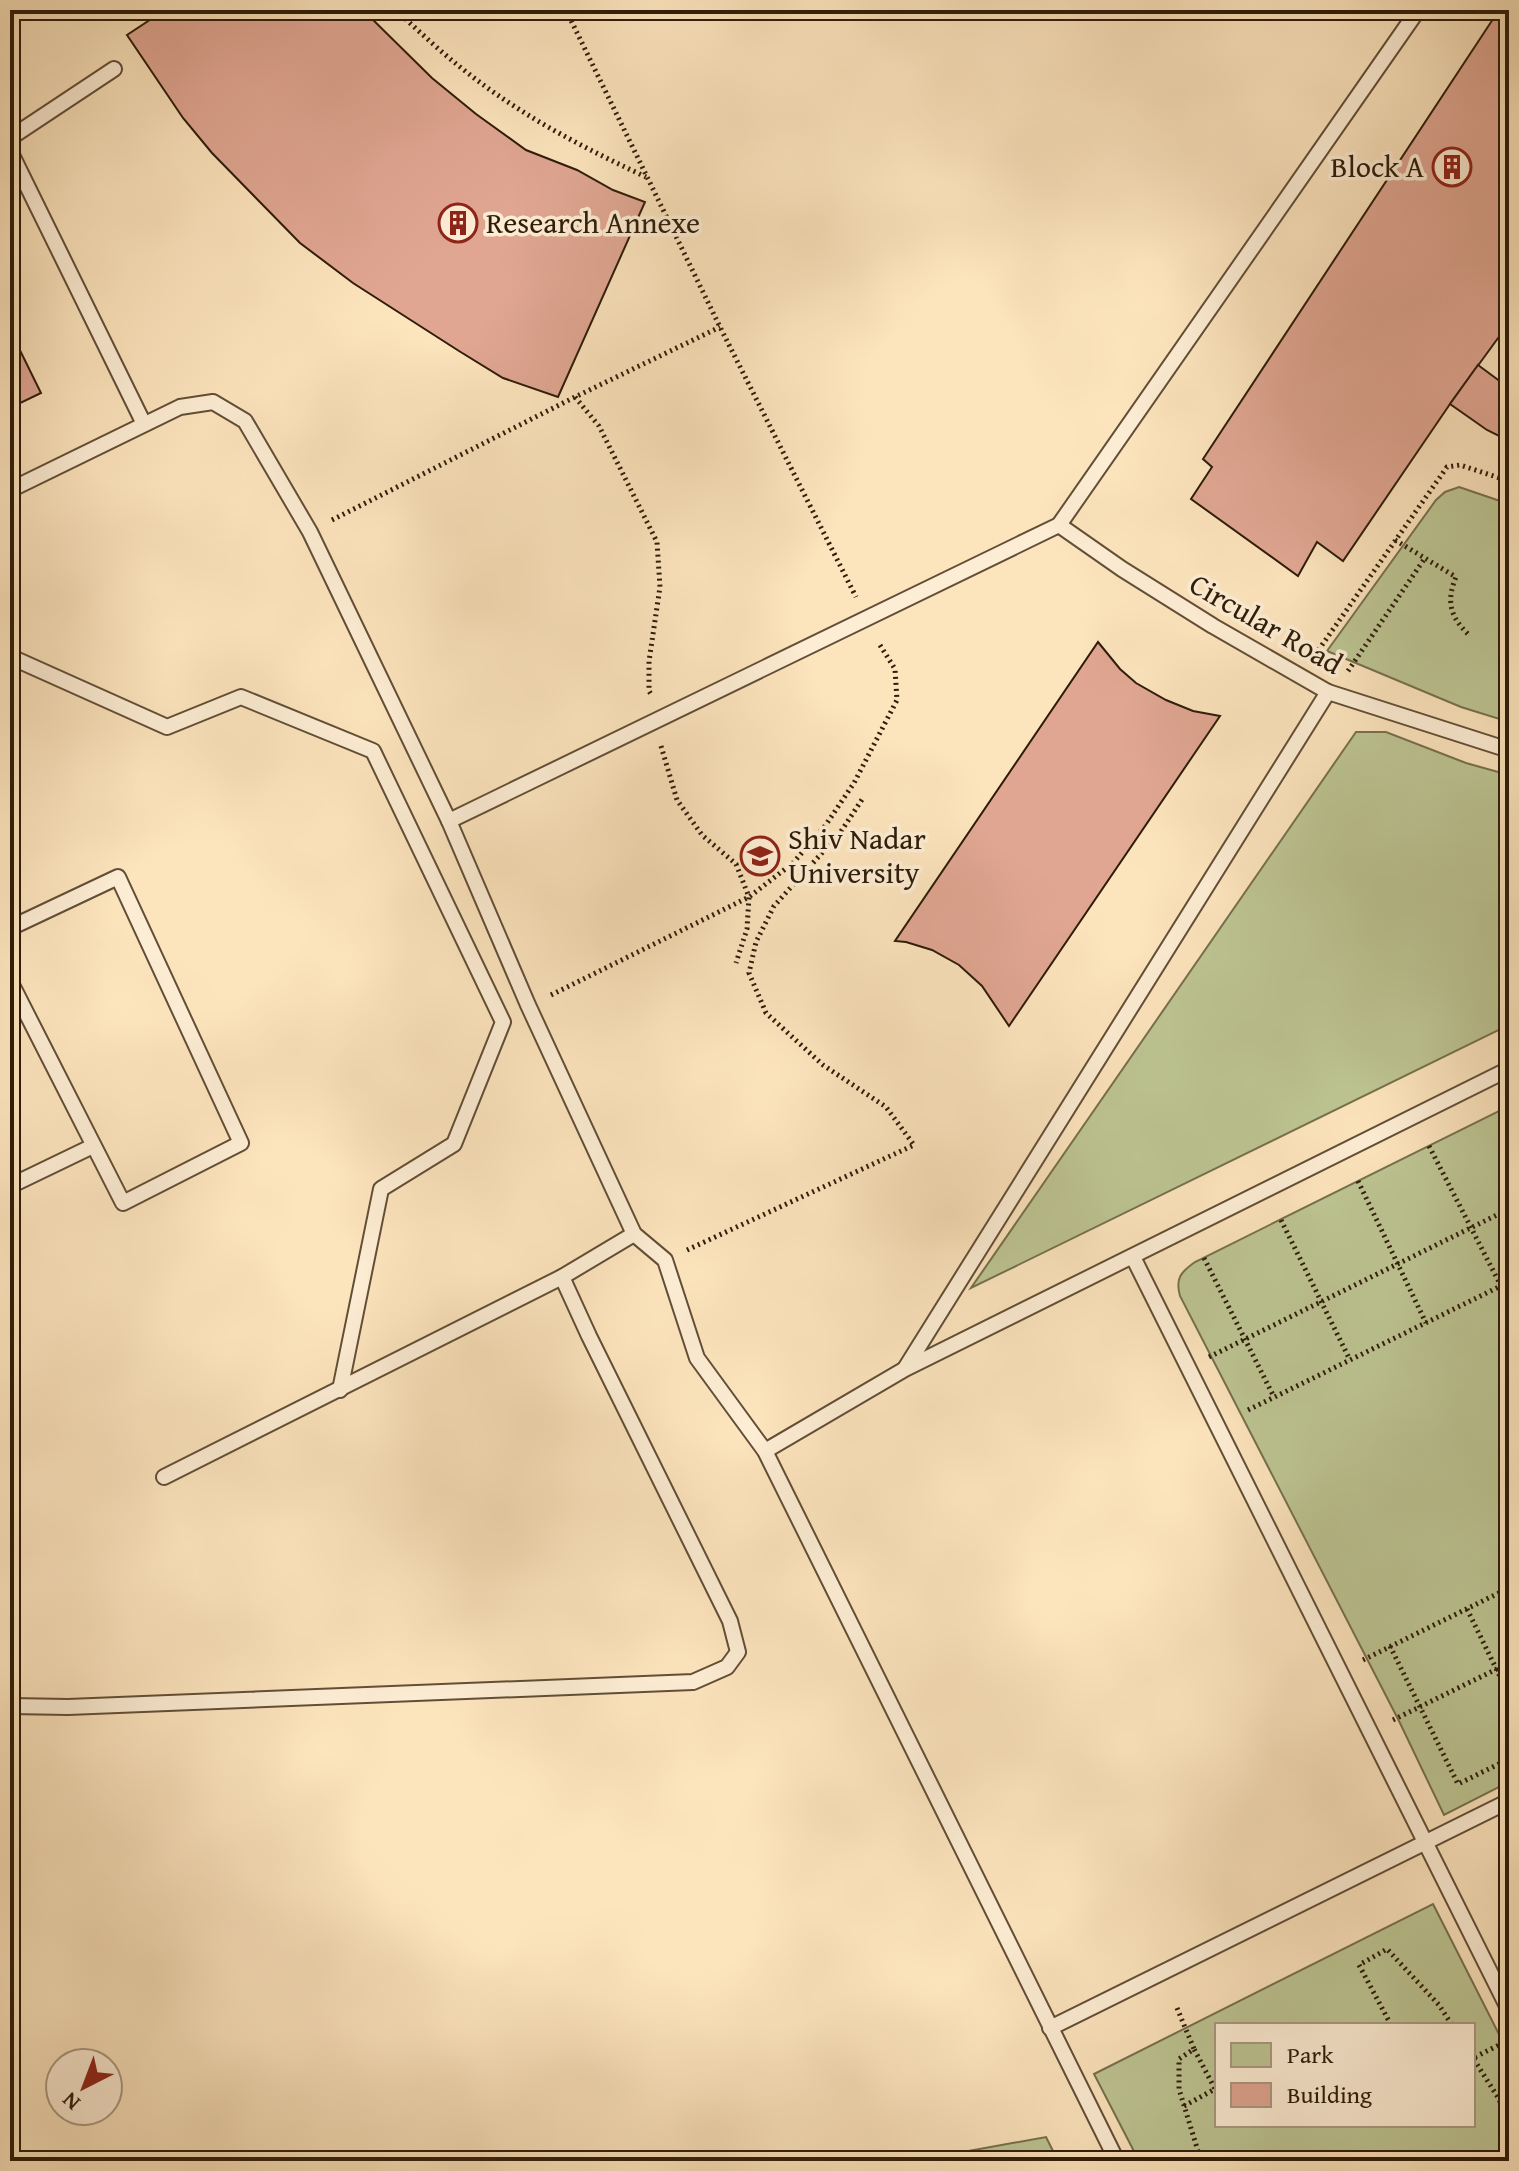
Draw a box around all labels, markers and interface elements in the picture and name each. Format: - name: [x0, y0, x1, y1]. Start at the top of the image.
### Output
- place label: Block A: [1330, 144, 1424, 188]
- building icon: Block A: [1431, 146, 1473, 188]
- place label: Research Annexe: [486, 200, 700, 244]
- building icon: Research Annexe: [437, 202, 479, 244]
- street label: Circular Road: [1182, 561, 1351, 685]
- place label: Shiv Nadar University: [788, 816, 926, 894]
- school or university icon: Shiv Nadar University: [739, 835, 781, 877]
- legend: [1215, 2023, 1475, 2127]
- text: Park: [1287, 2037, 1334, 2072]
- north arrow: [44, 2047, 124, 2127]
- text: Building: [1287, 2077, 1372, 2112]
- text: N: [54, 2085, 87, 2119]

